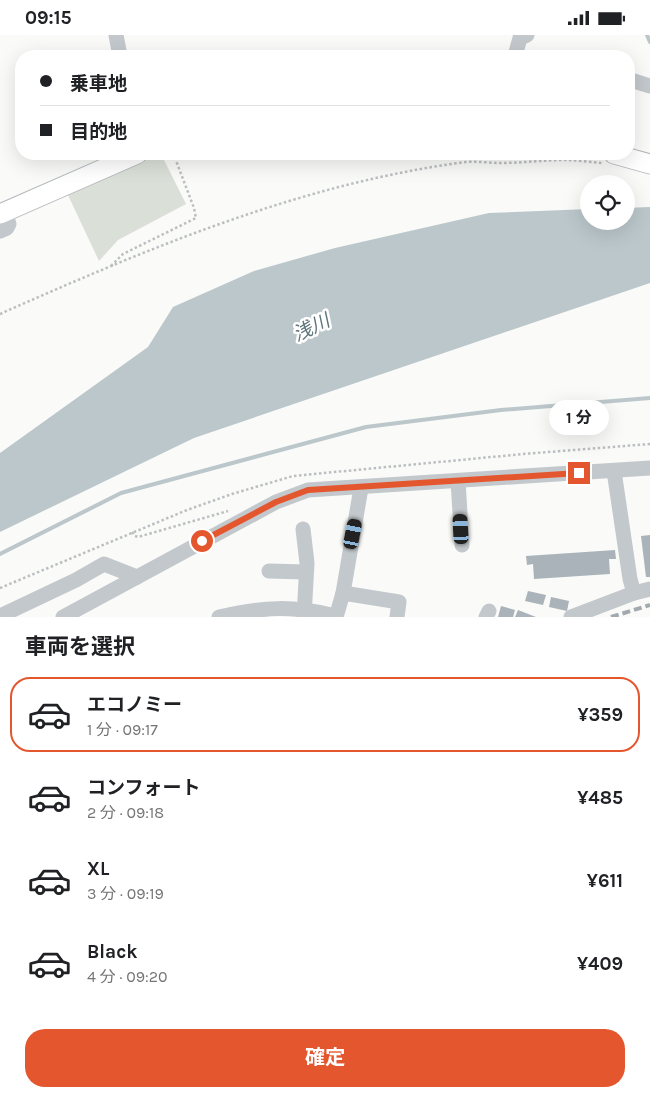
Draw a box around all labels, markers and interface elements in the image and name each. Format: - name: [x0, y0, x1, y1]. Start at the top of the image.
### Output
- text: 09:15: [25, 7, 72, 29]
- text: 乗車地: [70, 73, 127, 95]
- text: 目的地: [70, 121, 127, 143]
- map controls: [580, 175, 635, 230]
- button: locate: [580, 175, 635, 230]
- water label: 浅川: [290, 309, 335, 346]
- callout: 1 分: [549, 401, 609, 435]
- text: 1 分: [566, 408, 592, 427]
- route end: [568, 462, 590, 484]
- car: [452, 514, 469, 544]
- car: [342, 518, 363, 550]
- route start: [191, 530, 213, 552]
- text: 車両を選択: [25, 634, 135, 660]
- icon: car: [27, 692, 72, 737]
- text: エコノミー: [87, 694, 182, 716]
- text: ¥359: [577, 704, 623, 726]
- text: 1 分 · 09:17: [87, 720, 158, 739]
- icon: car: [27, 775, 72, 820]
- text: コンフォート: [87, 777, 200, 799]
- text: ¥485: [577, 787, 623, 809]
- text: 2 分 · 09:18: [87, 803, 164, 822]
- icon: car: [27, 858, 72, 903]
- text: XL: [87, 858, 109, 880]
- text: ¥611: [587, 870, 623, 892]
- text: 3 分 · 09:19: [87, 884, 164, 903]
- icon: car: [27, 941, 72, 986]
- text: Black: [87, 941, 138, 963]
- text: ¥409: [577, 953, 623, 975]
- text: 4 分 · 09:20: [87, 967, 167, 986]
- button: 確定: [25, 1029, 625, 1087]

